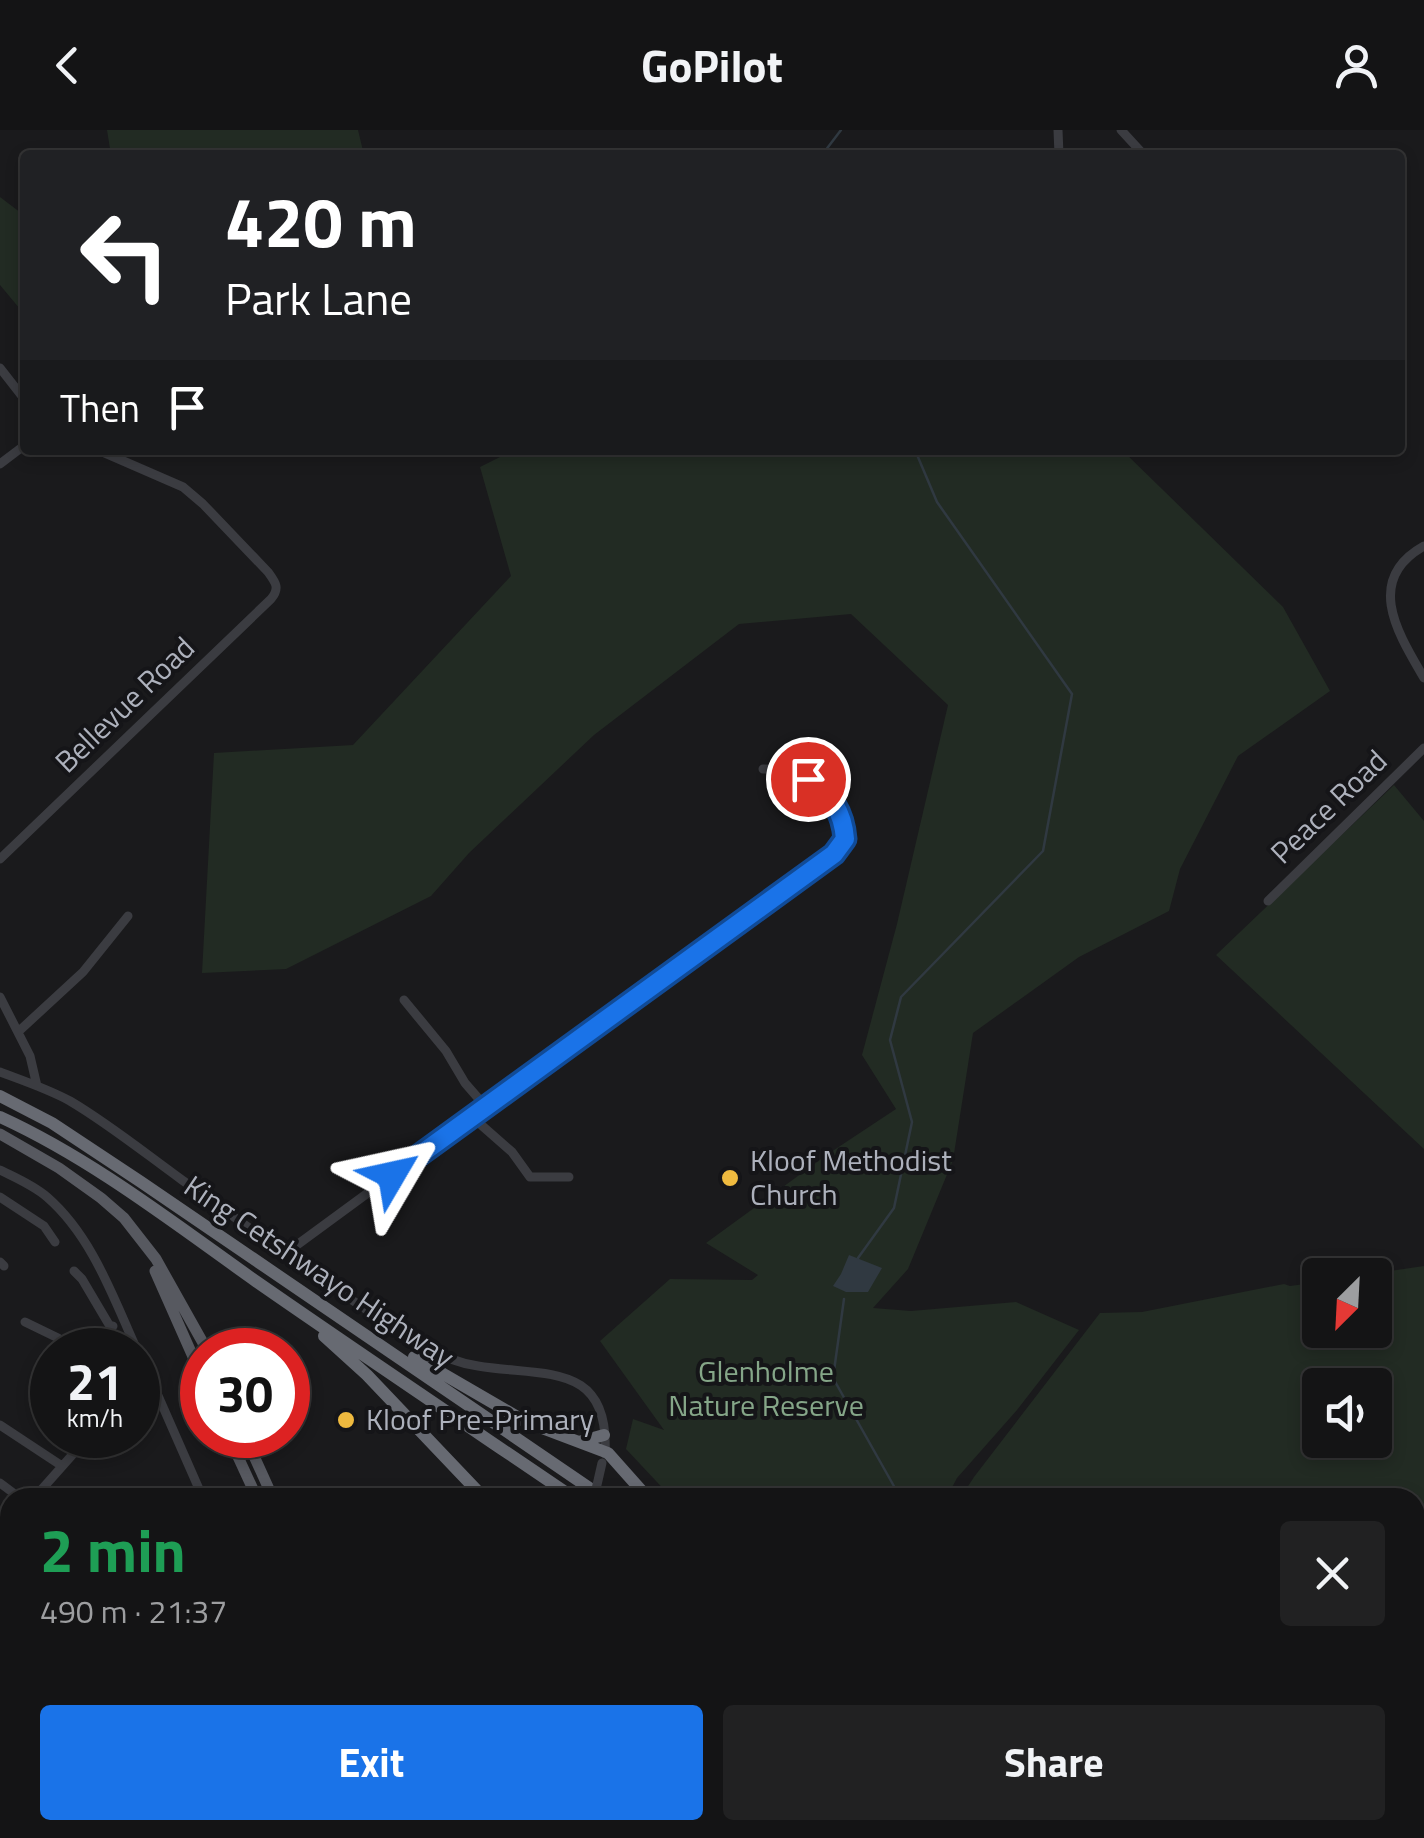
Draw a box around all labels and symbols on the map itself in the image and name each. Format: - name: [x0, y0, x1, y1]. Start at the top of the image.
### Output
- street label: Bellevue Road: [44, 625, 205, 783]
- pin: [766, 737, 851, 822]
- street label: Peace Road: [1259, 739, 1397, 874]
- position arrow: [340, 1123, 444, 1227]
- place label: Kloof Methodist Church: [750, 1137, 952, 1217]
- street label: King Cetshwayo Highway: [175, 1163, 464, 1379]
- marker: Kloof Methodist Church: [719, 1167, 741, 1189]
- north arrow: [1302, 1258, 1392, 1348]
- speed limit sign: 30: [180, 1328, 310, 1458]
- park label: Glenholme Nature Reserve: [668, 1348, 864, 1428]
- place label: Kloof Pre-Primary: [366, 1396, 594, 1442]
- marker: Kloof Pre-Primary: [335, 1409, 357, 1431]

